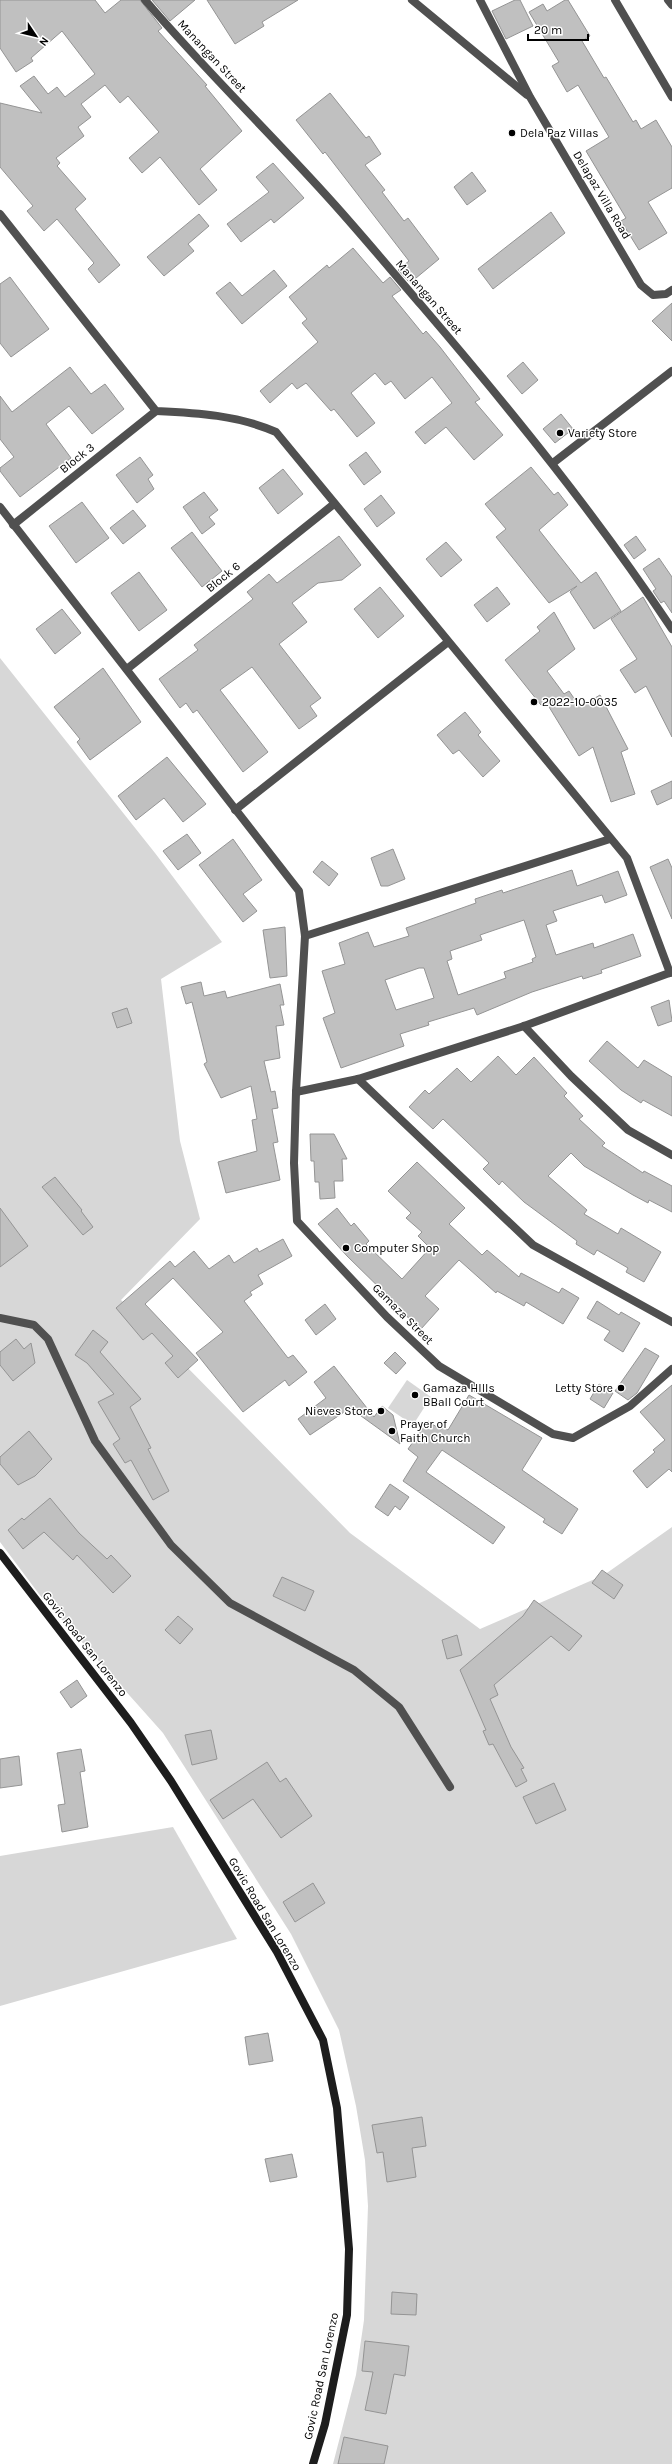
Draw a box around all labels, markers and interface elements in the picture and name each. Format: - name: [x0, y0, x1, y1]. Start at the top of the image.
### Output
- north arrow: [16, 16, 56, 56]
- scale bar: [528, 16, 588, 42]
- street label: Manangan Street: [175, 17, 250, 96]
- text: 20 m: [534, 23, 562, 37]
- text: N: [36, 34, 51, 48]
- place label: Dela Paz Villas: [520, 126, 599, 140]
- marker: Dela Paz Villas: [507, 128, 517, 138]
- street label: Delapaz Villa Road: [570, 148, 634, 242]
- street label: Manangan Street: [393, 257, 466, 338]
- place label: Variety Store: [568, 426, 637, 440]
- marker: Variety Store: [555, 428, 565, 438]
- street label: Block 3: [57, 440, 97, 476]
- street label: Block 6: [203, 559, 243, 595]
- place label: 2022-10-0035: [542, 695, 618, 709]
- marker: 2022-10-0035: [529, 697, 539, 707]
- place label: Computer Shop: [354, 1241, 439, 1255]
- marker: Computer Shop: [341, 1243, 351, 1253]
- street label: Gamaza Street: [370, 1281, 437, 1348]
- place label: Gamaza HIlls BBall Court: [423, 1381, 495, 1409]
- place label: Letty Store: [555, 1381, 613, 1395]
- marker: Letty Store: [616, 1383, 626, 1393]
- marker: Gamaza HIlls BBall Court: [410, 1390, 420, 1400]
- place label: Nieves Store: [305, 1404, 373, 1418]
- marker: Nieves Store: [376, 1406, 386, 1416]
- place label: Prayer of Faith Church: [400, 1417, 470, 1445]
- marker: Prayer of Faith Church: [387, 1426, 397, 1436]
- street label: Govic Road San Lorenzo: [40, 1589, 130, 1699]
- street label: Govic Road San Lorenzo: [226, 1855, 304, 1973]
- street label: Govic Road San Lorenzo: [301, 2311, 341, 2441]

